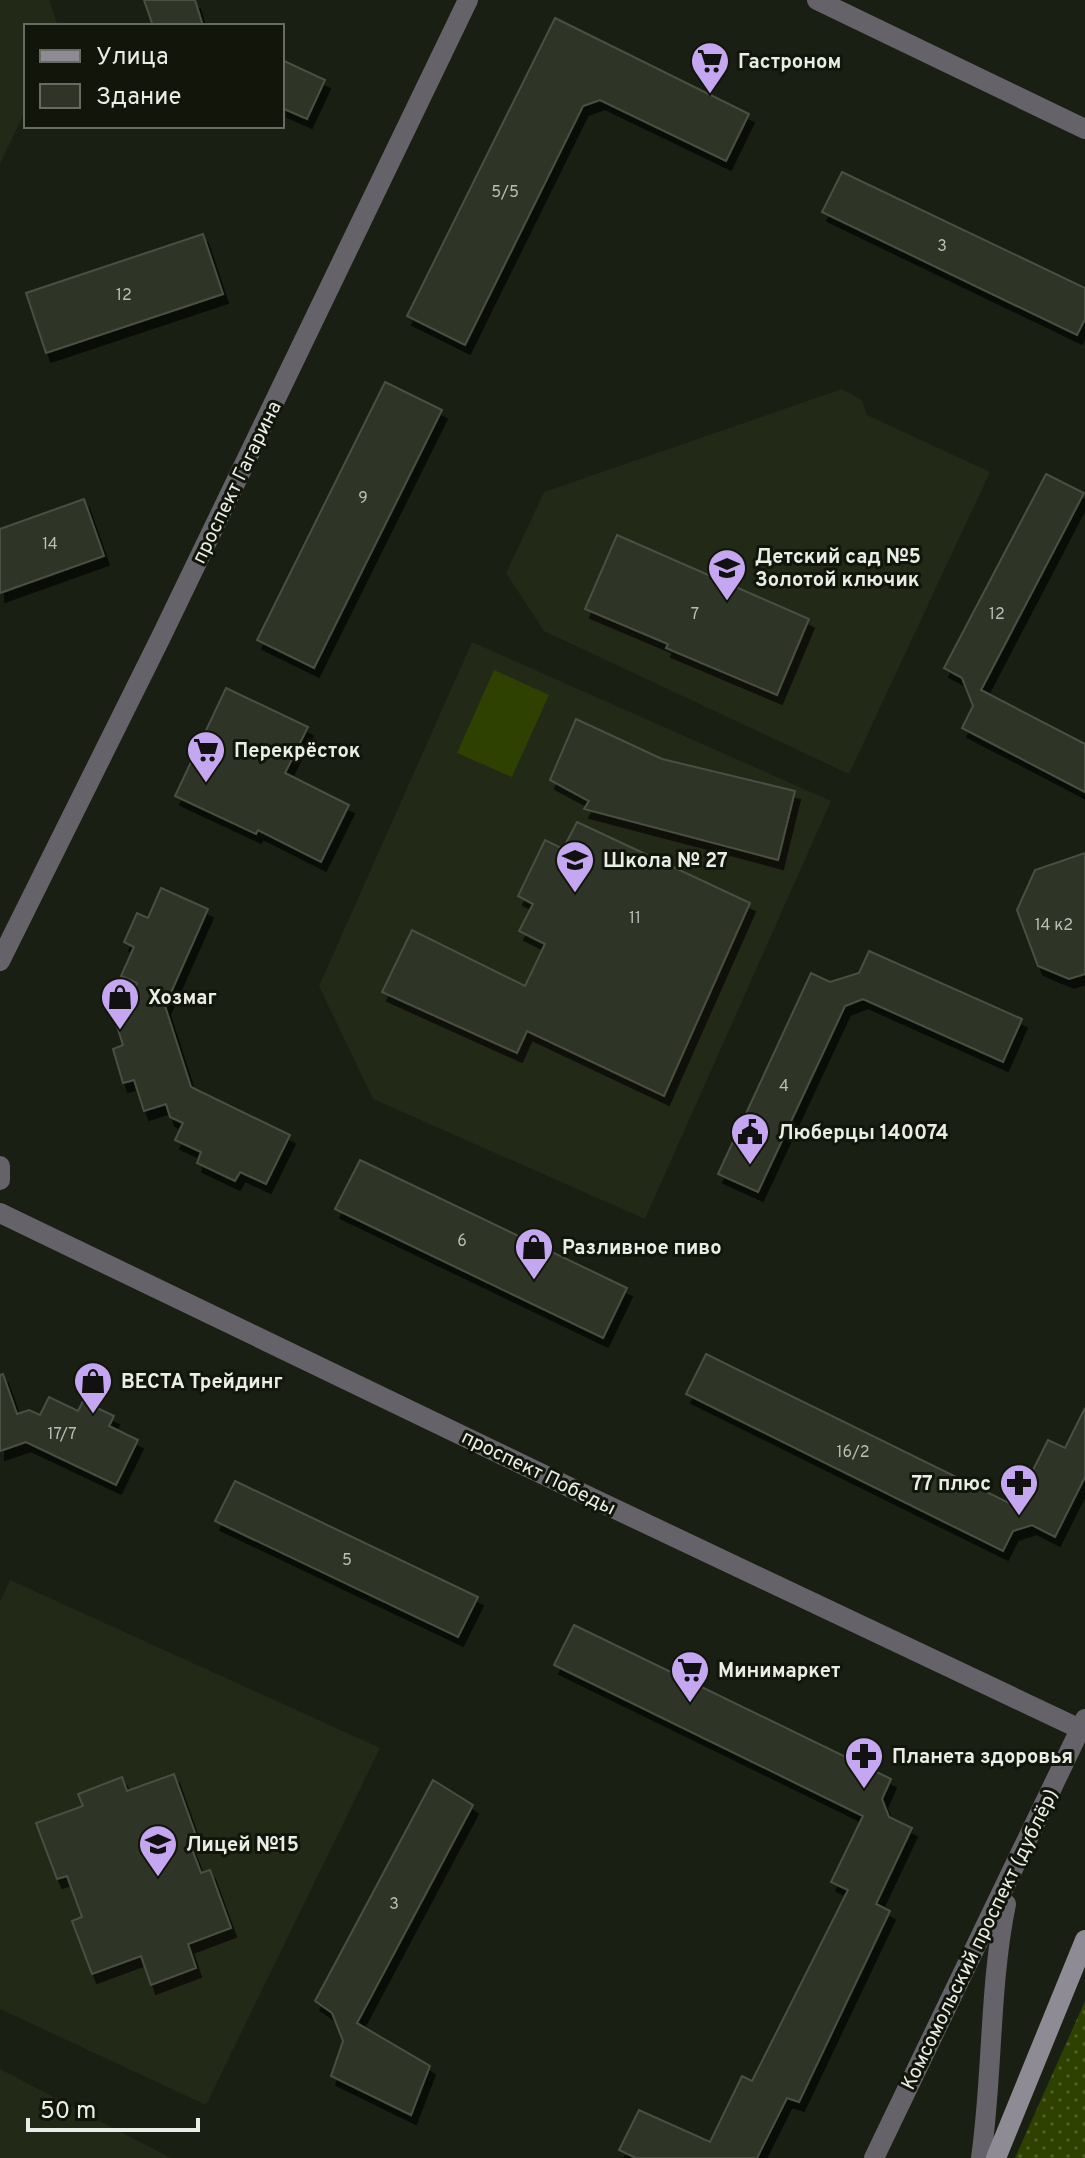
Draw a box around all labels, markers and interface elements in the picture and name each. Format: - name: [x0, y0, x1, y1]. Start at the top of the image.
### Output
- legend: [24, 24, 284, 128]
- supermarket icon: Гастроном: [689, 40, 731, 95]
- text: Улица: [96, 43, 169, 73]
- place label: Гастроном: [738, 50, 841, 76]
- text: Здание: [96, 83, 182, 113]
- house number: 5/5: [491, 183, 519, 203]
- house number: 3: [937, 237, 947, 257]
- house number: 12: [116, 286, 132, 306]
- street label: проспект Гагарина: [187, 397, 289, 569]
- house number: 9: [358, 489, 368, 509]
- house number: 14: [42, 535, 58, 555]
- place label: Детский сад №5 Золотой ключик: [755, 545, 921, 594]
- school or university icon: Детский сад №5 Золотой ключик: [706, 547, 748, 602]
- house number: 7: [691, 605, 699, 625]
- house number: 12: [989, 605, 1005, 625]
- supermarket icon: Перекрёсток: [185, 729, 227, 784]
- place label: Перекрёсток: [234, 739, 361, 765]
- school or university icon: Школа № 27: [554, 839, 596, 894]
- place label: Школа № 27: [603, 849, 728, 875]
- house number: 11: [629, 909, 641, 929]
- house number: 14 к2: [1035, 916, 1073, 936]
- shop icon: Хозмаг: [99, 976, 141, 1031]
- place label: Хозмаг: [148, 986, 217, 1012]
- house number: 4: [779, 1077, 789, 1097]
- public building icon: Люберцы 140074: [729, 1111, 771, 1166]
- place label: Люберцы 140074: [778, 1121, 949, 1147]
- shop icon: Разливное пиво: [513, 1226, 555, 1281]
- house number: 6: [457, 1232, 467, 1252]
- place label: Разливное пиво: [562, 1236, 721, 1262]
- shop icon: ВЕСТА Трейдинг: [72, 1360, 114, 1415]
- place label: ВЕСТА Трейдинг: [121, 1370, 283, 1396]
- house number: 17/7: [47, 1425, 77, 1445]
- street label: проспект Победы: [457, 1425, 620, 1522]
- house number: 16/2: [836, 1443, 870, 1463]
- pharmacy icon: 77 плюс: [998, 1462, 1040, 1517]
- place label: 77 плюс: [911, 1472, 991, 1498]
- house number: 5: [342, 1551, 352, 1571]
- supermarket icon: Минимаркет: [669, 1649, 711, 1704]
- place label: Минимаркет: [718, 1659, 840, 1685]
- pharmacy icon: Планета здоровья: [843, 1735, 885, 1790]
- place label: Планета здоровья: [892, 1745, 1073, 1771]
- street label: Комсомольский проспект (дублёр): [896, 1785, 1065, 2095]
- school or university icon: Лицей №15: [137, 1823, 179, 1878]
- place label: Лицей №15: [186, 1833, 299, 1859]
- house number: 3: [389, 1895, 399, 1915]
- scale bar: [28, 2082, 198, 2132]
- text: 50 m: [40, 2097, 96, 2127]

